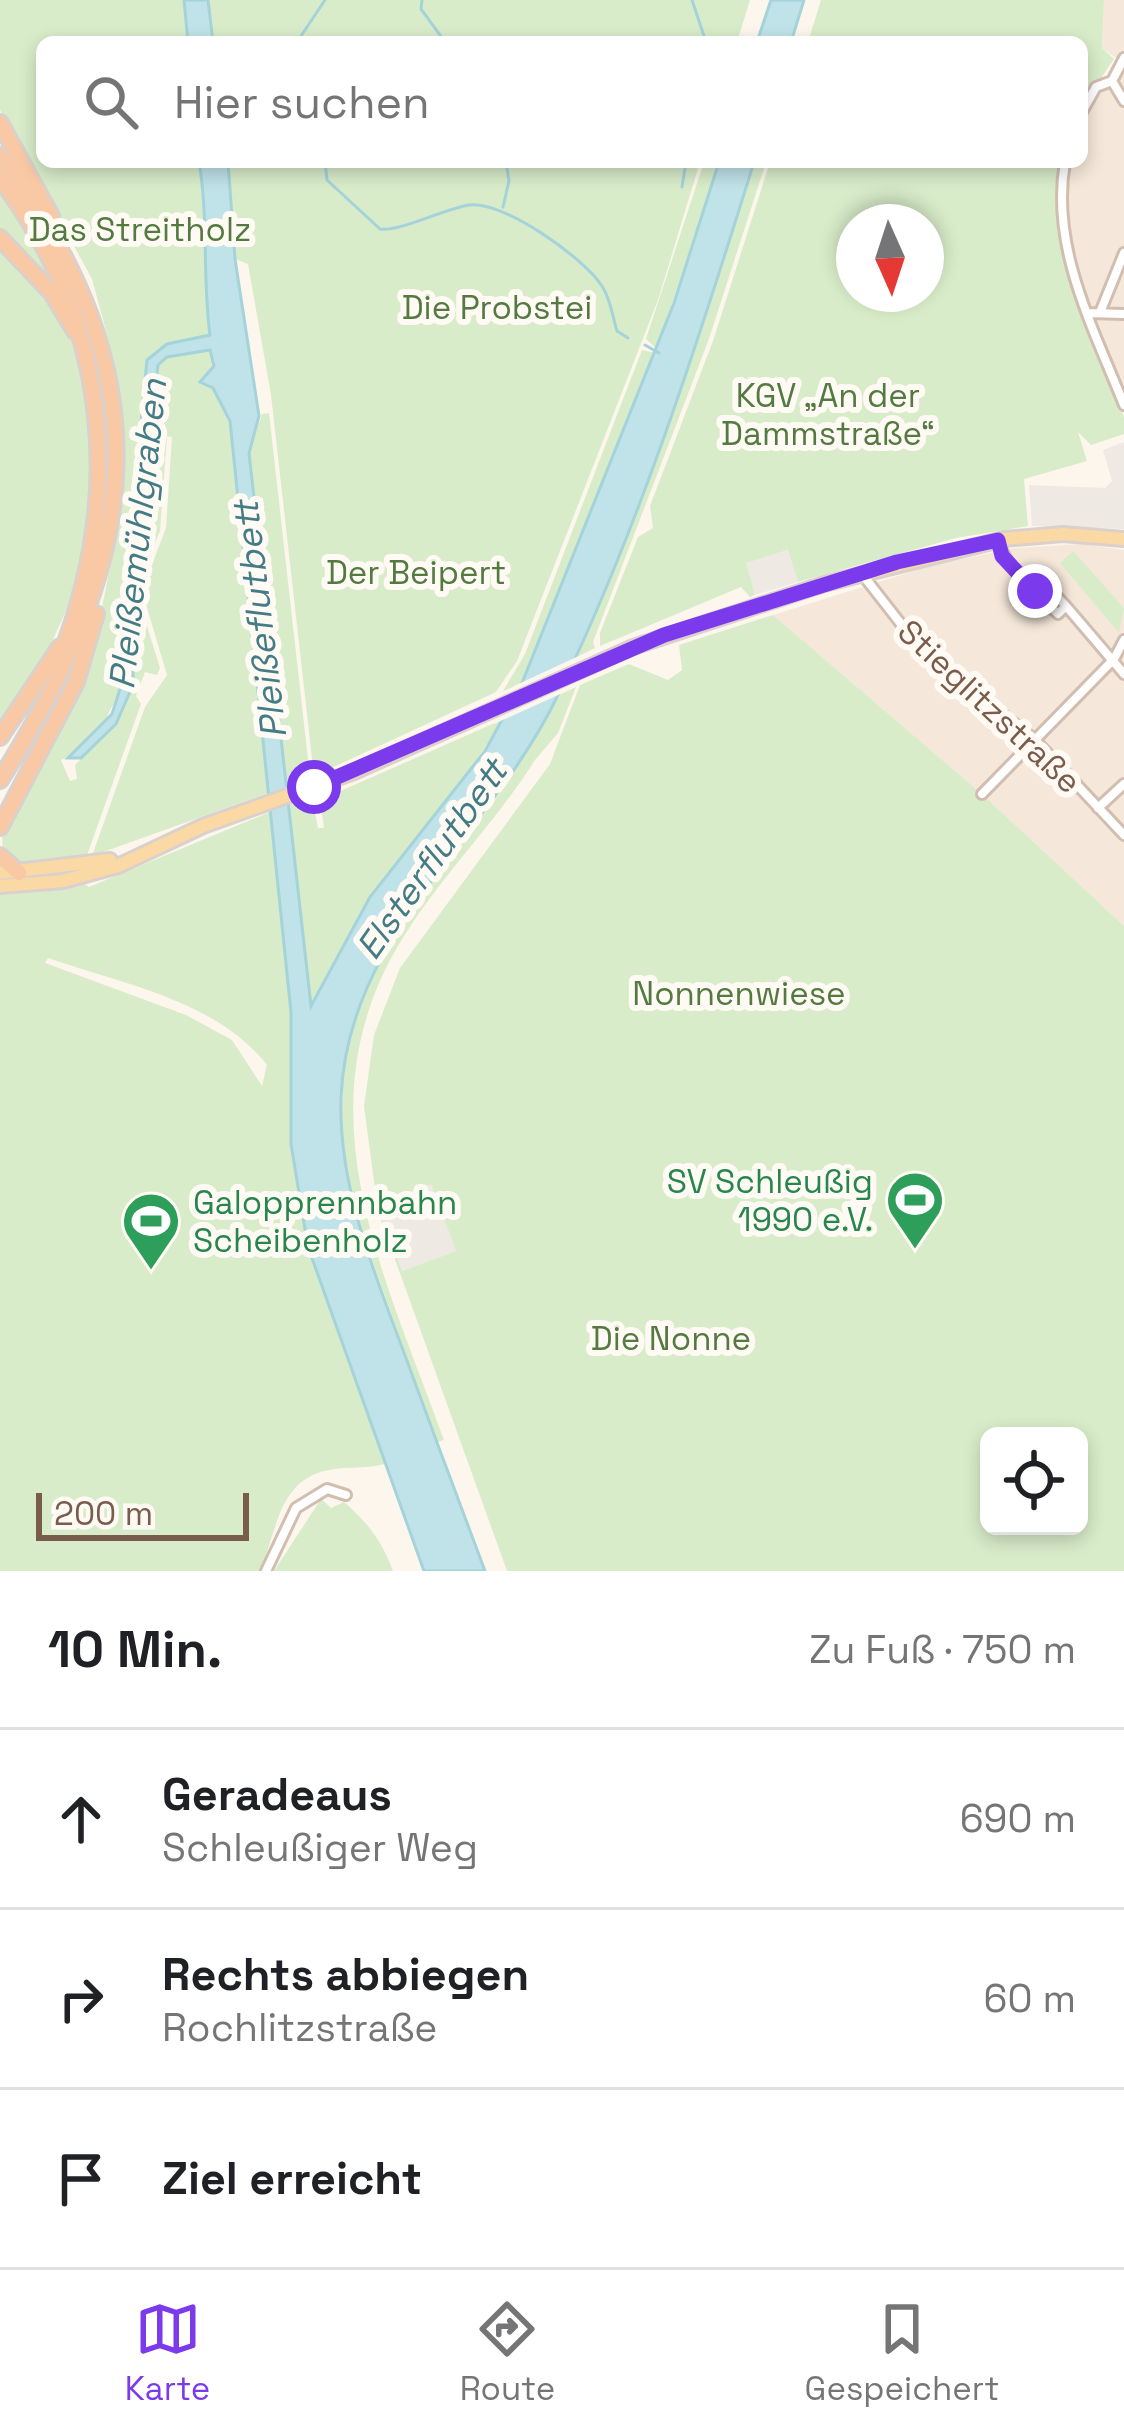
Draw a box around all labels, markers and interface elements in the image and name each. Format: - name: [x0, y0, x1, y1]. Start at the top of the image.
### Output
- search box: [36, 36, 1088, 168]
- icon: search: [78, 69, 144, 135]
- text: Hier suchen: [174, 74, 430, 131]
- north arrow: [836, 204, 944, 312]
- park label: Das Streitholz: [29, 209, 251, 251]
- park label: Die Probstei: [402, 287, 592, 329]
- park label: KGV „An der Dammstraße“: [721, 375, 935, 455]
- water label: Pleißemühlgraben: [99, 376, 177, 691]
- water label: Pleißeflutbett: [222, 496, 297, 741]
- park label: Der Beipert: [326, 552, 506, 594]
- route end: [1008, 564, 1062, 618]
- street label: Stieglitzstraße: [889, 611, 1090, 803]
- water label: Elsterflutbett: [346, 748, 519, 968]
- route start: [287, 760, 341, 814]
- park label: Nonnenwiese: [632, 973, 846, 1015]
- place label: SV Schleußig 1990 e.V.: [667, 1161, 873, 1241]
- sports icon: SV Schleußig 1990 e.V.: [884, 1169, 946, 1251]
- place label: Galopprennbahn Scheibenholz: [193, 1182, 457, 1262]
- sports icon: Galopprennbahn Scheibenholz: [120, 1190, 182, 1272]
- park label: Die Nonne: [591, 1318, 751, 1360]
- map controls: [980, 1427, 1088, 1535]
- button: locate: [980, 1427, 1088, 1535]
- scale bar: [36, 1487, 249, 1540]
- text: 200 m: [54, 1493, 153, 1535]
- text: 10 Min.: [48, 1617, 222, 1682]
- text: Zu Fuß · 750 m: [809, 1625, 1076, 1674]
- text: Geradeaus: [162, 1766, 392, 1823]
- icon: ahead: [48, 1786, 114, 1852]
- text: 690 m: [960, 1794, 1076, 1843]
- text: Schleußiger Weg: [162, 1823, 478, 1872]
- text: Rechts abbiegen: [162, 1946, 529, 2003]
- icon: right: [48, 1966, 114, 2032]
- text: 60 m: [984, 1974, 1076, 2023]
- text: Rochlitzstraße: [162, 2003, 437, 2052]
- icon: arrive: [48, 2146, 114, 2212]
- text: Ziel erreicht: [162, 2150, 422, 2207]
- tab: Karte: [125, 2296, 210, 2410]
- tab: Route: [460, 2296, 555, 2410]
- tab: Gespeichert: [805, 2296, 999, 2410]

